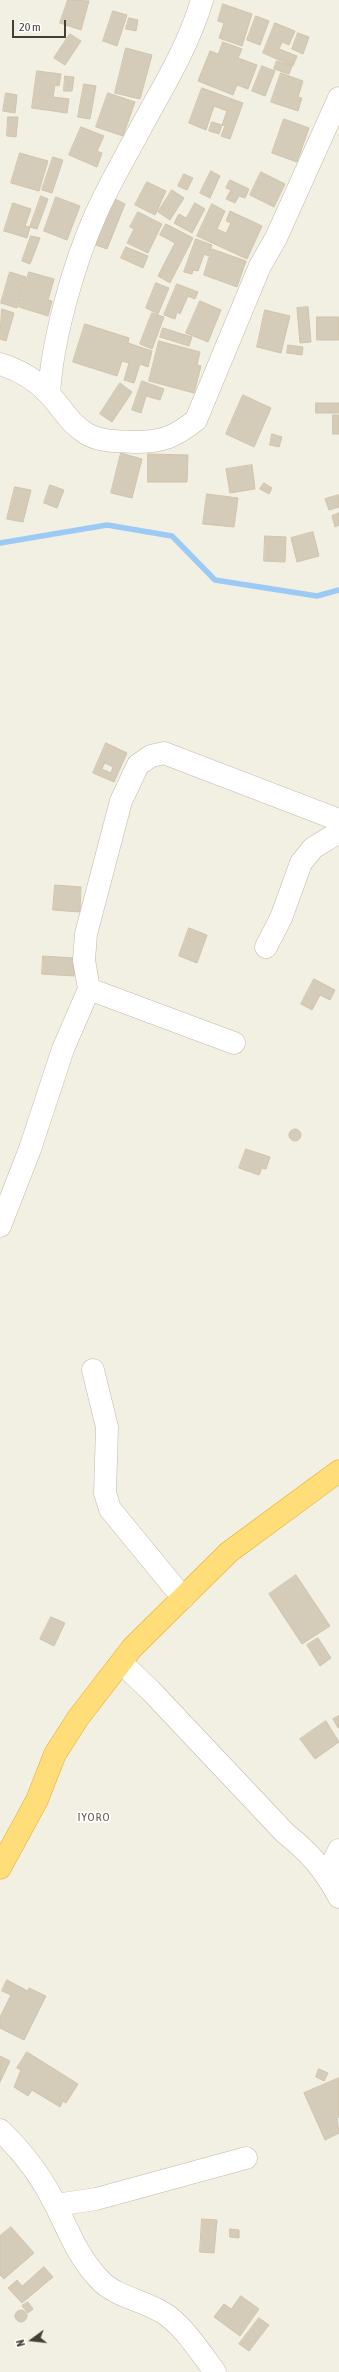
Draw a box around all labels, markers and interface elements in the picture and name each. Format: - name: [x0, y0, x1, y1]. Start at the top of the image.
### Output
- scale bar: [14, 12, 68, 38]
- text: 20 m: [19, 20, 41, 34]
- district label: IYORO: [78, 1810, 110, 1824]
- north arrow: [12, 2320, 52, 2360]
- text: N: [14, 2338, 27, 2348]

